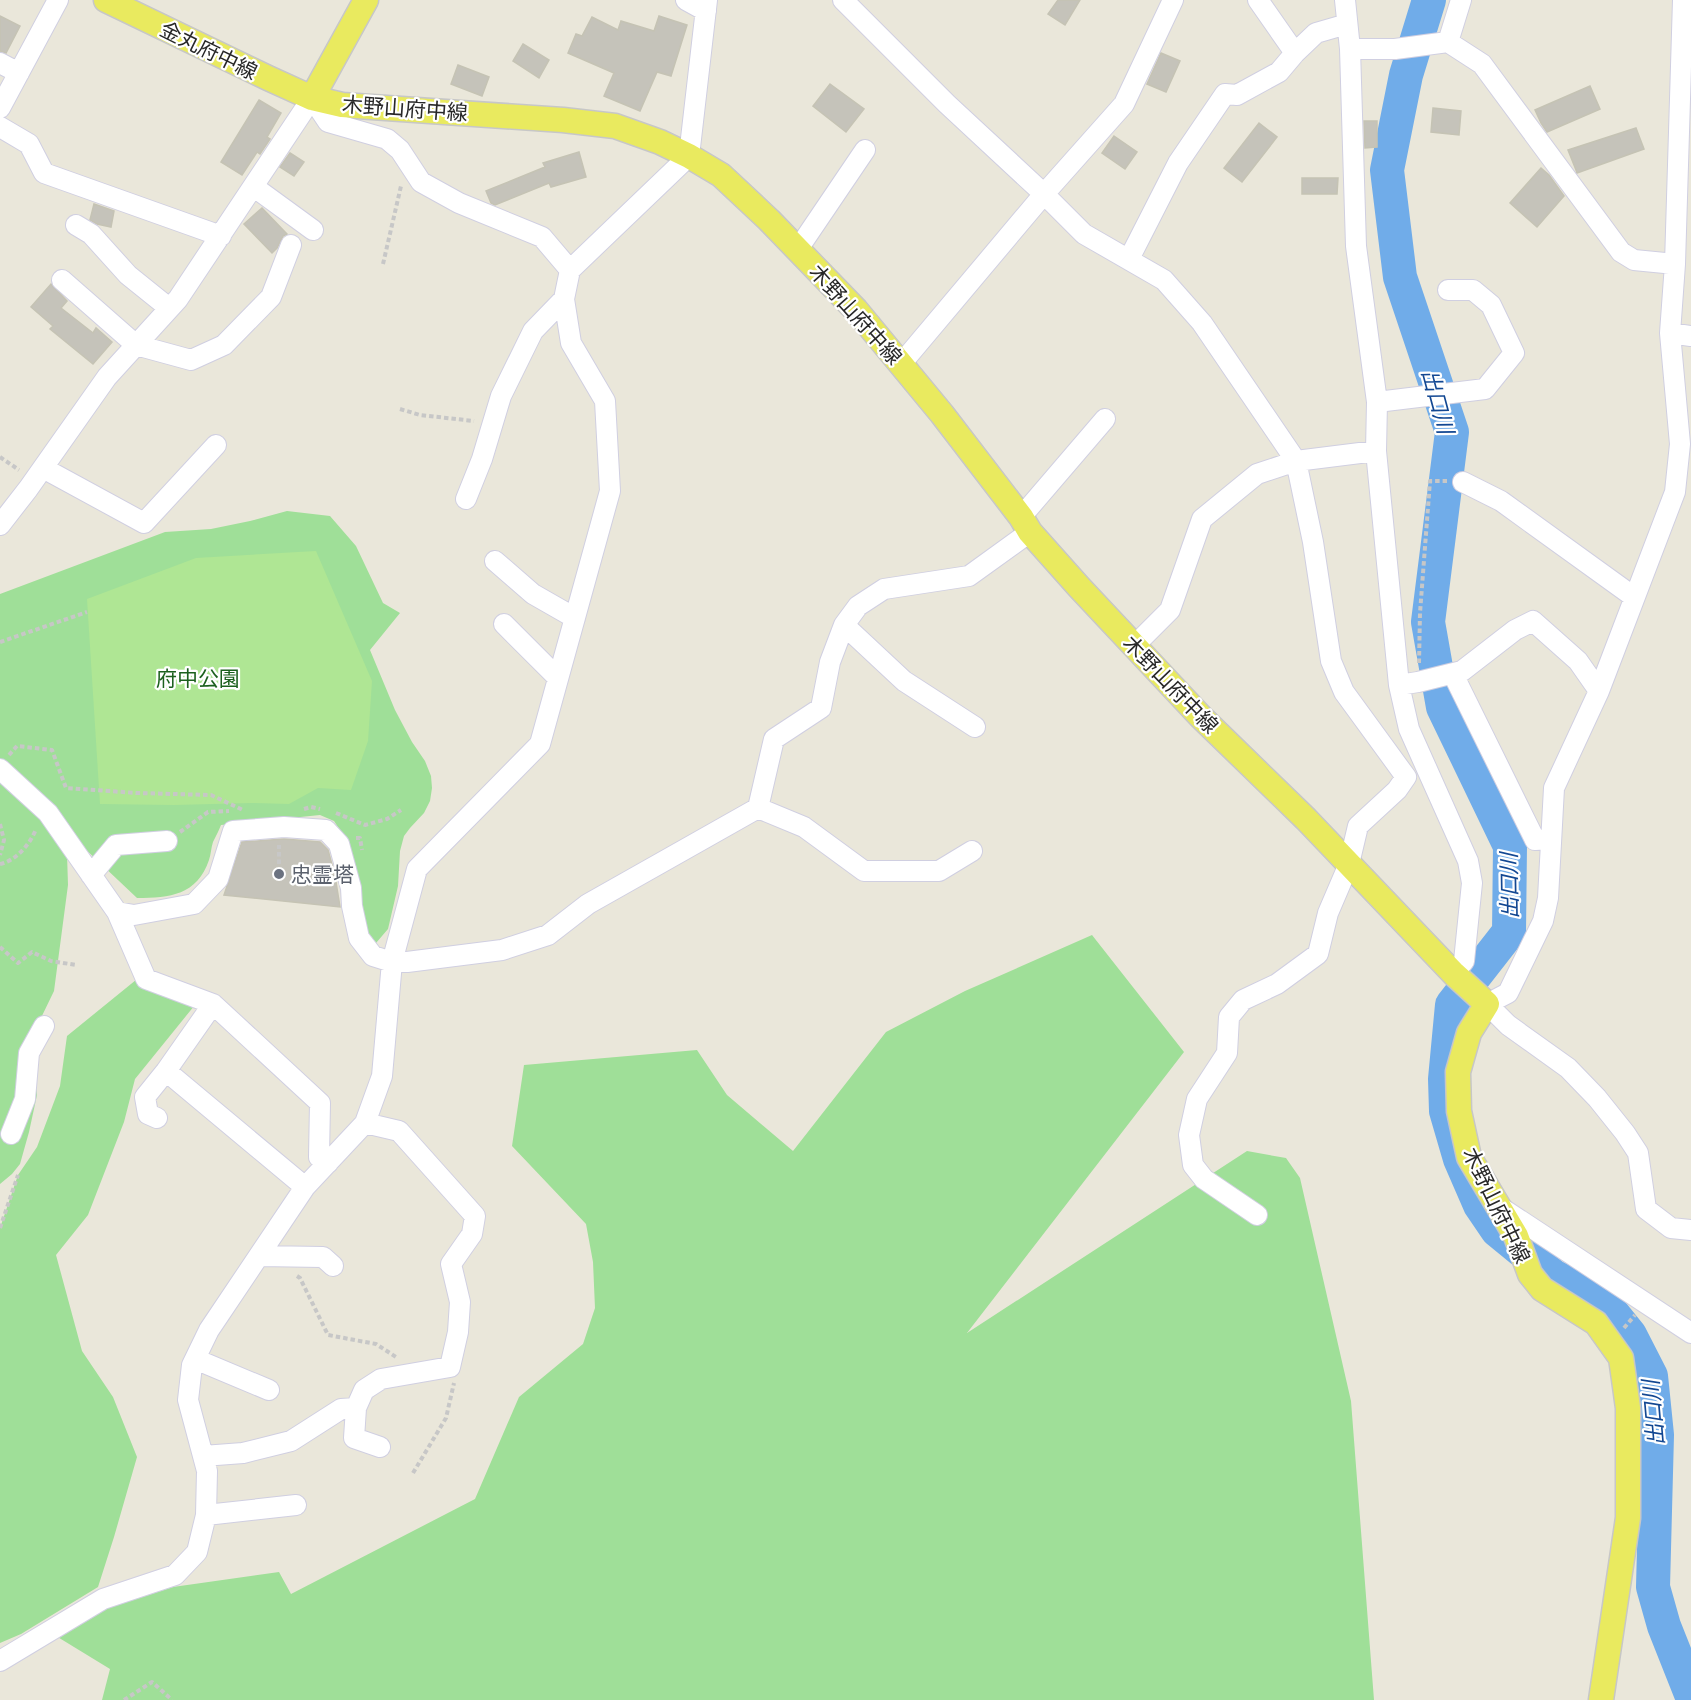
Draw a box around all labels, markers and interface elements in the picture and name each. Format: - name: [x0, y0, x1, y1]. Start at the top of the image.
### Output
- street label: 金丸府中線: [156, 14, 262, 86]
- street label: 木野山府中線: [341, 90, 469, 126]
- street label: 木野山府中線: [803, 258, 909, 370]
- water label: 出口川: [1416, 365, 1463, 439]
- street label: 木野山府中線: [1117, 629, 1225, 739]
- park label: 府中公園: [156, 664, 240, 692]
- water label: 出口川: [1492, 851, 1524, 919]
- place label: 忠霊塔: [291, 860, 354, 888]
- marker: 忠霊塔: [272, 867, 286, 881]
- street label: 木野山府中線: [1457, 1142, 1537, 1268]
- water label: 出口川: [1634, 1377, 1670, 1447]

